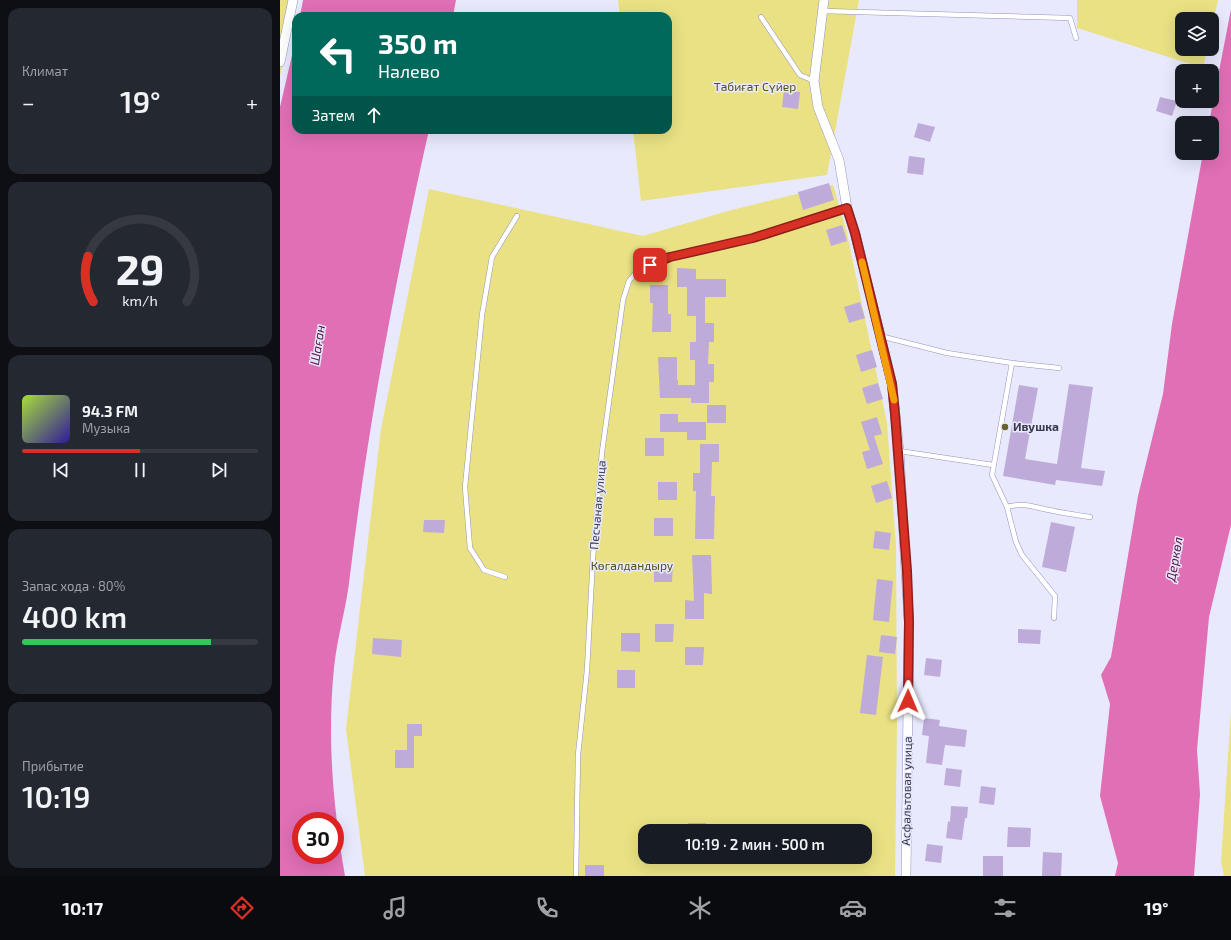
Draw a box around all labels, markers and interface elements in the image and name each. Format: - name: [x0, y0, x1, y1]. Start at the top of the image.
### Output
- map controls: [1175, 12, 1219, 160]
- button: layers: [1175, 12, 1219, 56]
- text: 350 m: [378, 26, 458, 60]
- icon: left: [312, 28, 364, 80]
- text: Налево: [378, 60, 440, 82]
- text: Климат: [22, 63, 68, 79]
- button: +: [1175, 64, 1219, 108]
- park label: Табиғат Сүйер: [714, 79, 796, 93]
- text: 19°: [120, 83, 161, 119]
- text: −: [22, 89, 35, 115]
- text: +: [246, 89, 258, 115]
- icon: ahead: [363, 104, 385, 126]
- text: Затем: [312, 106, 355, 124]
- button: −: [1175, 116, 1219, 160]
- text: 29: [116, 243, 164, 293]
- pin: [633, 248, 667, 282]
- icon: arrive: [639, 254, 661, 276]
- text: km/h: [122, 292, 158, 309]
- water label: Шаған: [306, 324, 328, 366]
- text: 94.3 FM: [82, 402, 138, 420]
- place label: Ивушка: [1013, 419, 1059, 433]
- text: Музыка: [82, 420, 130, 436]
- marker: Ивушка: [1000, 422, 1010, 432]
- icon: previous: [50, 459, 72, 481]
- icon: pause: [129, 459, 151, 481]
- icon: next: [208, 459, 230, 481]
- street label: Песчаная улица: [586, 460, 609, 550]
- water label: Деркөл: [1162, 535, 1186, 584]
- park label: Көгалдандыру: [591, 558, 674, 573]
- text: Запас хода · 80%: [22, 578, 125, 594]
- text: 400 km: [22, 598, 127, 634]
- position arrow: [887, 680, 929, 722]
- street label: Асфальтовая улица: [898, 736, 915, 846]
- text: Прибытие: [22, 758, 84, 774]
- text: 10:19: [22, 778, 91, 814]
- speed limit sign: 30: [292, 812, 344, 864]
- text: 10:19 · 2 мин · 500 m: [685, 835, 825, 853]
- icon: directions: [228, 894, 256, 922]
- icon: music: [381, 894, 409, 922]
- icon: phone: [533, 894, 561, 922]
- icon: climate: [686, 894, 714, 922]
- icon: car: [839, 894, 867, 922]
- icon: filters: [991, 894, 1019, 922]
- text: 10:17: [62, 897, 103, 919]
- text: 19°: [1144, 897, 1169, 919]

